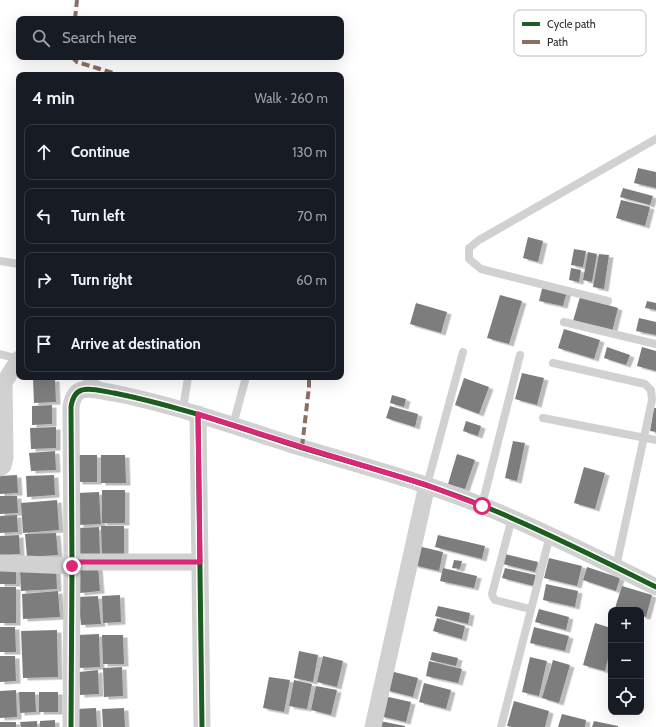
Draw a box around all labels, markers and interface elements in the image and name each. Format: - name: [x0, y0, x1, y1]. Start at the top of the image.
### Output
- legend: [514, 10, 646, 56]
- search box: [16, 16, 344, 60]
- text: Cycle path: [547, 17, 596, 31]
- icon: search: [30, 27, 52, 49]
- text: Search here: [62, 29, 137, 47]
- text: Path: [547, 35, 568, 49]
- text: 4 min: [32, 88, 75, 108]
- text: Walk · 260 m: [255, 90, 328, 106]
- icon: ahead: [33, 141, 55, 163]
- text: Continue: [71, 143, 130, 161]
- text: 130 m: [292, 144, 327, 160]
- icon: left: [33, 205, 55, 227]
- text: Turn left: [71, 207, 125, 225]
- text: 70 m: [297, 208, 327, 224]
- icon: right: [33, 269, 55, 291]
- text: Turn right: [71, 271, 132, 289]
- text: 60 m: [296, 272, 327, 288]
- icon: arrive: [33, 333, 55, 355]
- text: Arrive at destination: [71, 335, 201, 353]
- route start: [473, 497, 491, 515]
- route end: [63, 557, 81, 575]
- map controls: [608, 607, 644, 715]
- button: +: [608, 607, 644, 643]
- button: −: [608, 643, 644, 679]
- button: locate: [608, 679, 644, 715]

